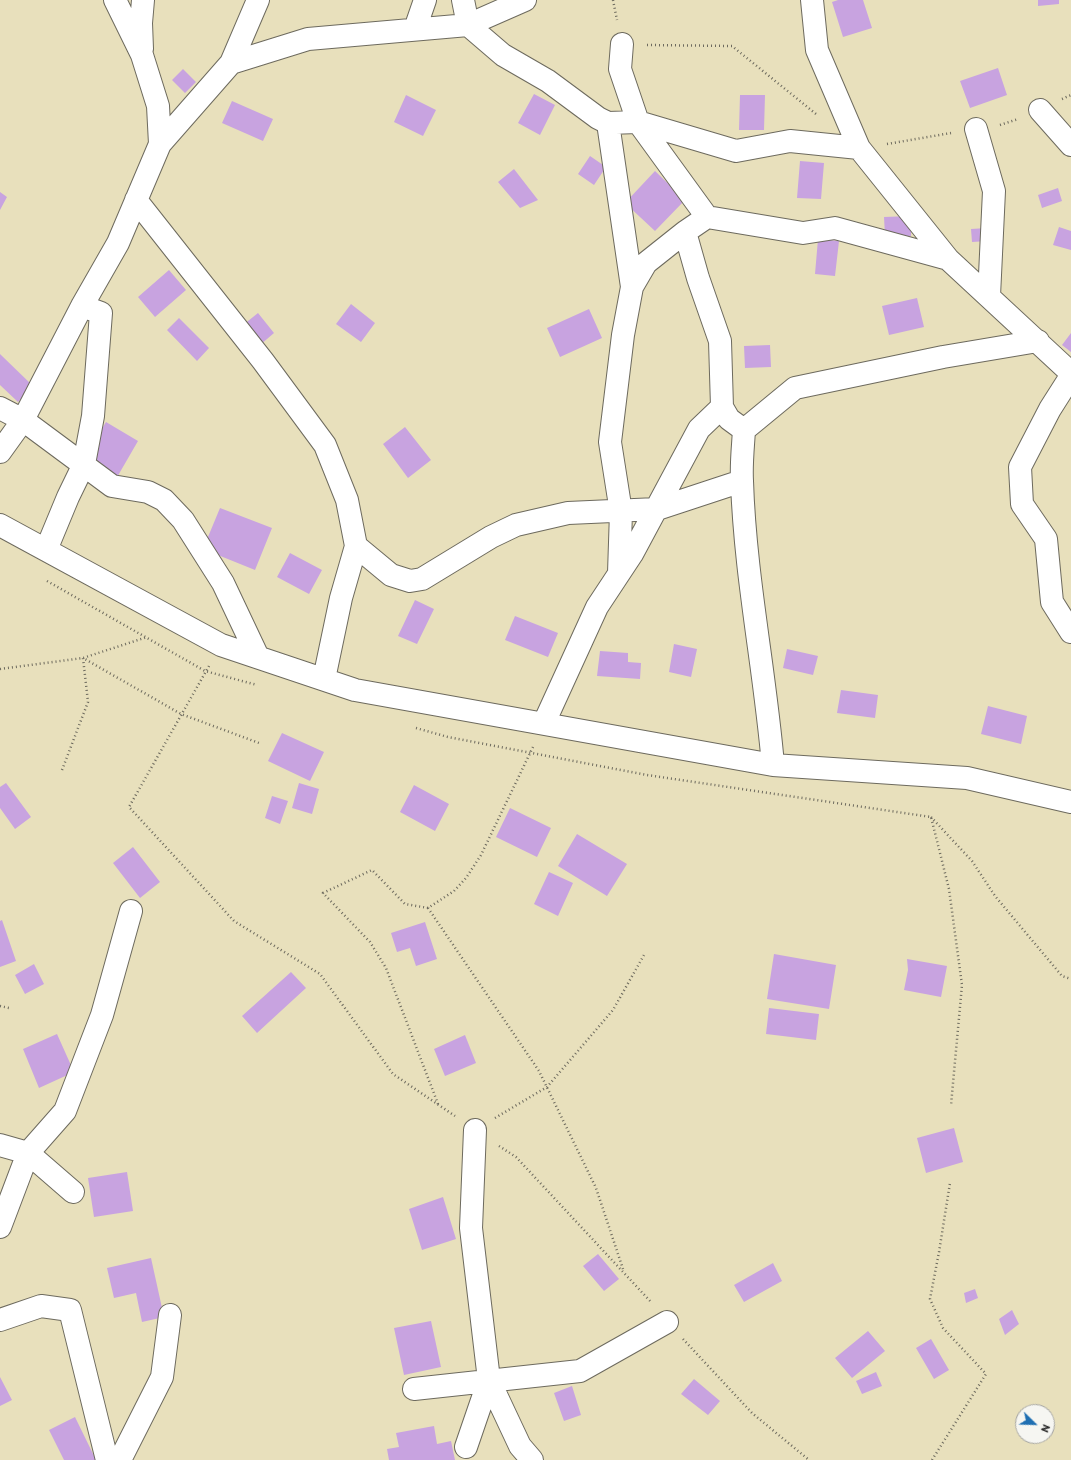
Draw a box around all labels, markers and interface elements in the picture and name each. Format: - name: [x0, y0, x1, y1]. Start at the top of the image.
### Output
- north arrow: [1015, 1404, 1055, 1444]
- text: N: [1038, 1423, 1053, 1434]

